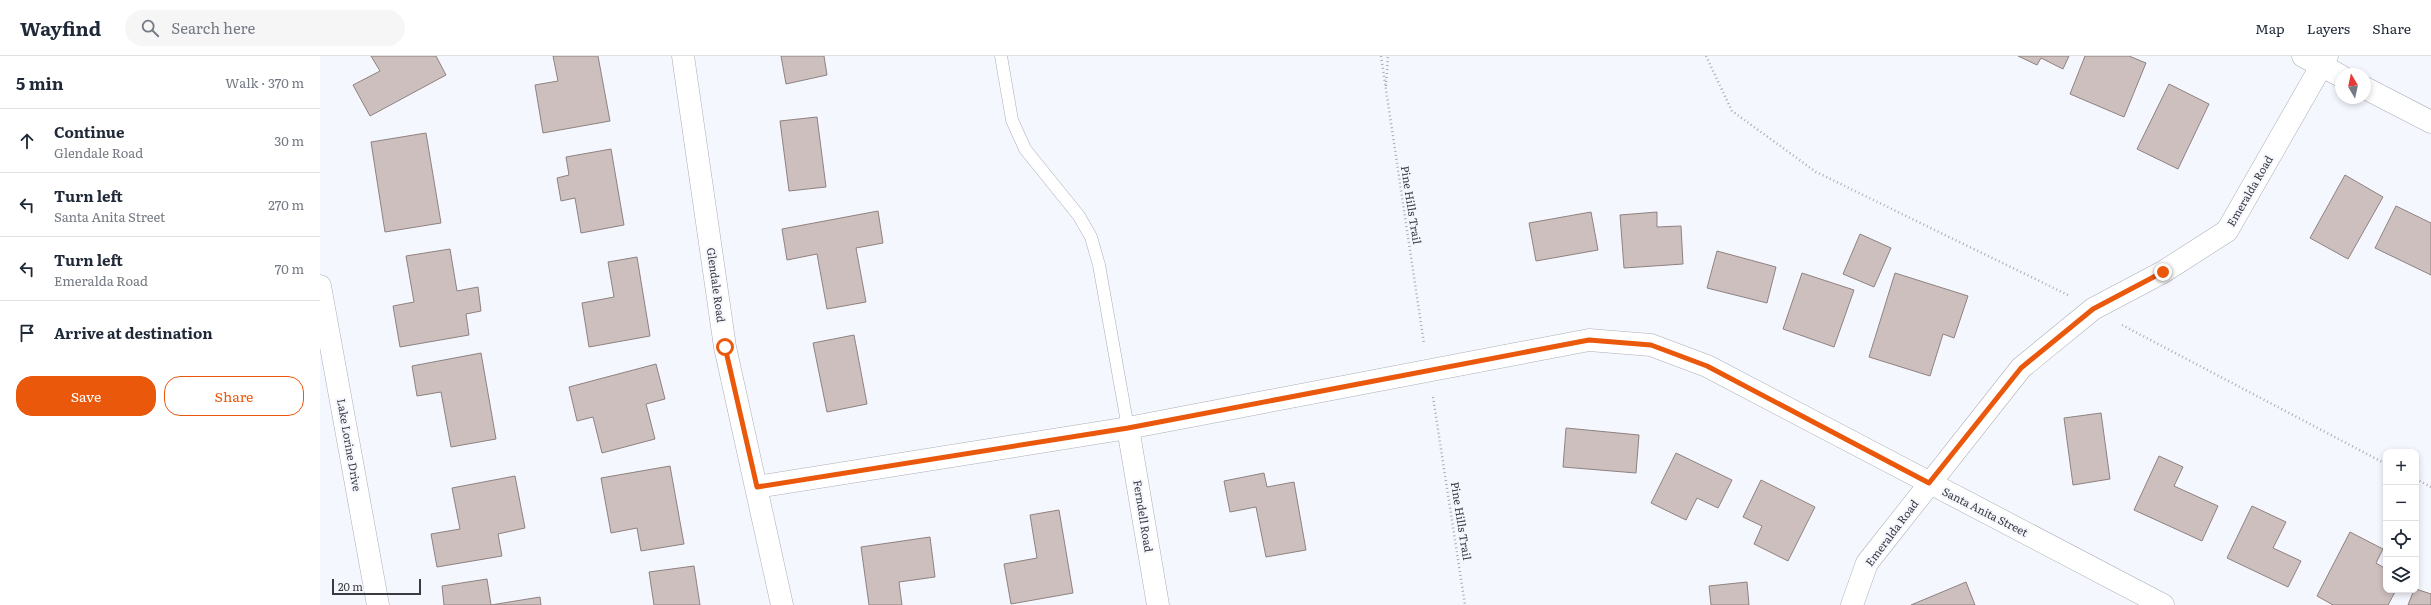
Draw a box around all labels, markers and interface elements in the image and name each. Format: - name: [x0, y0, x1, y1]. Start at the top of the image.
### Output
- search box: [125, 10, 405, 46]
- text: Wayfind: [20, 14, 101, 42]
- text: Search here: [171, 16, 255, 39]
- icon: search: [139, 17, 161, 39]
- text: Map: [2255, 18, 2285, 38]
- text: Layers: [2307, 18, 2350, 38]
- text: Share: [2372, 18, 2411, 38]
- north arrow: [2335, 68, 2371, 104]
- text: 5 min: [16, 70, 64, 95]
- text: Walk · 370 m: [225, 73, 304, 92]
- text: Continue: [54, 120, 124, 143]
- icon: ahead: [16, 130, 38, 152]
- text: 30 m: [274, 131, 304, 150]
- text: Glendale Road: [54, 143, 143, 162]
- street label: Emeralda Road: [2222, 152, 2276, 229]
- street label: Pine Hills Trail: [1398, 164, 1426, 245]
- text: Turn left: [54, 184, 123, 207]
- icon: left: [16, 194, 38, 216]
- text: 270 m: [268, 195, 304, 214]
- text: Santa Anita Street: [54, 207, 165, 226]
- street label: Glendale Road: [704, 246, 730, 324]
- text: Turn left: [54, 248, 123, 271]
- icon: left: [16, 258, 38, 280]
- text: 70 m: [275, 259, 304, 278]
- route end: [2154, 263, 2172, 281]
- text: Emeralda Road: [54, 271, 148, 290]
- text: Arrive at destination: [54, 321, 213, 344]
- icon: arrive: [16, 322, 38, 344]
- route start: [716, 338, 734, 356]
- button: Save: [16, 376, 156, 416]
- button: Share: [164, 376, 304, 416]
- street label: Lake Lorine Drive: [334, 397, 366, 493]
- map controls: [2383, 449, 2419, 593]
- button: +: [2383, 449, 2419, 485]
- street label: Ferndell Road: [1130, 479, 1158, 553]
- street label: Pine Hills Trail: [1448, 480, 1476, 561]
- street label: Santa Anita Street: [1940, 483, 2032, 540]
- button: −: [2383, 485, 2419, 521]
- street label: Emeralda Road: [1861, 496, 1922, 569]
- button: locate: [2383, 521, 2419, 557]
- button: layers: [2383, 557, 2419, 593]
- scale bar: [332, 577, 421, 596]
- text: 20 m: [338, 578, 363, 594]

